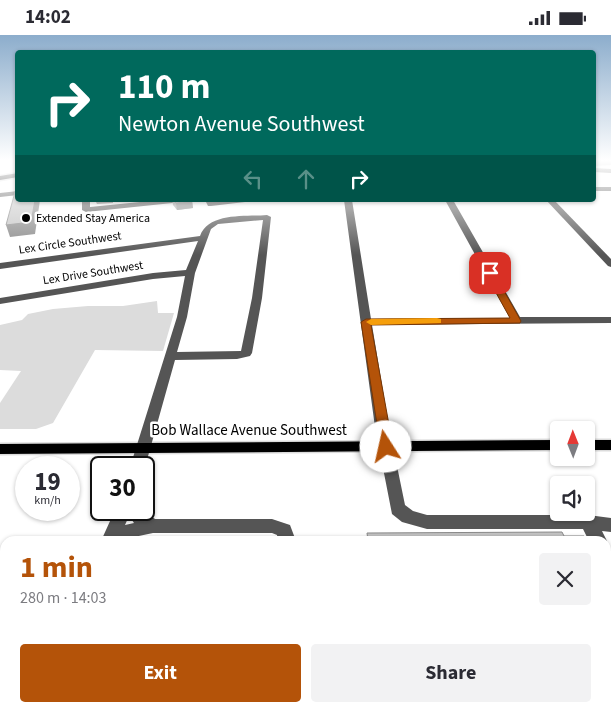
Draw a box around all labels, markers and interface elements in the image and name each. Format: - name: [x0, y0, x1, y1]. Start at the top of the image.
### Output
- text: 14:02: [25, 4, 71, 31]
- text: 110 m: [118, 62, 210, 112]
- icon: right: [35, 70, 100, 135]
- text: Newton Avenue Southwest: [118, 108, 365, 140]
- icon: left: [239, 165, 267, 193]
- icon: ahead: [292, 165, 320, 193]
- icon: right: [345, 165, 373, 193]
- place label: Extended Stay America: [36, 210, 150, 227]
- marker: Extended Stay America: [20, 212, 32, 224]
- street label: Lex Circle Southwest: [18, 227, 122, 259]
- pin: [469, 252, 511, 294]
- street label: Lex Drive Southwest: [42, 257, 144, 289]
- icon: arrive: [476, 259, 504, 287]
- street label: Bob Wallace Avenue Southwest: [151, 420, 347, 441]
- position arrow: [359, 420, 411, 472]
- north arrow: [550, 421, 595, 466]
- map controls: [550, 421, 595, 521]
- speed limit sign: 30: [90, 456, 155, 521]
- text: 19: [34, 464, 61, 500]
- button: sound: [550, 476, 595, 521]
- text: km/h: [34, 492, 61, 509]
- text: 1 min: [20, 546, 93, 589]
- button: close: [539, 553, 591, 605]
- text: 280 m · 14:03: [20, 587, 107, 609]
- button: Exit: [20, 644, 301, 702]
- button: Share: [311, 644, 591, 702]

